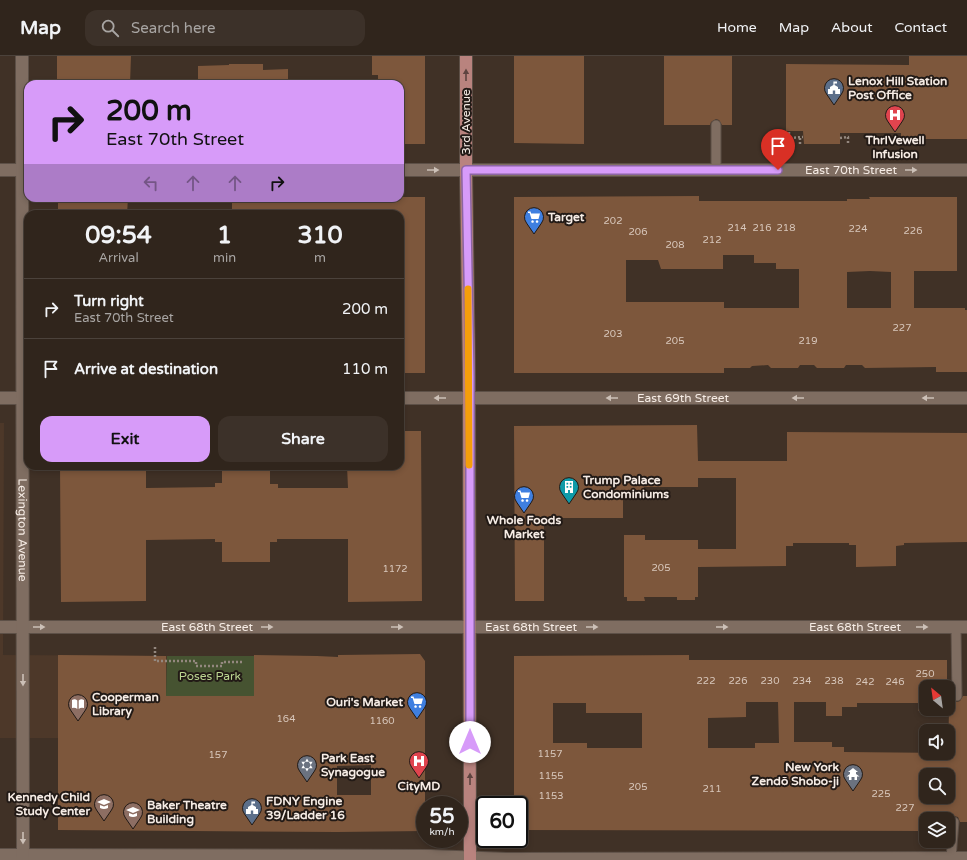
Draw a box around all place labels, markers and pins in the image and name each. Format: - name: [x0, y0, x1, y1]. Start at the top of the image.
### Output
- place label: Lenox Hill Station Post Office: [848, 74, 947, 102]
- public building icon: Lenox Hill Station Post Office: [823, 77, 845, 105]
- hospital icon: ThrIVewell Infusion: [884, 104, 906, 132]
- pin: [761, 129, 795, 170]
- place label: ThrIVewell Infusion: [864, 133, 925, 161]
- supermarket icon: Target: [523, 206, 545, 234]
- place label: Target: [547, 210, 585, 225]
- place label: Trump Palace Condominiums: [582, 473, 669, 501]
- building icon: Trump Palace Condominiums: [558, 476, 580, 504]
- supermarket icon: Whole Foods Market: [513, 485, 535, 513]
- place label: Whole Foods Market: [487, 513, 561, 541]
- place label: Cooperman Library: [92, 690, 159, 719]
- supermarket icon: Ouri's Market: [406, 691, 428, 719]
- library icon: Cooperman Library: [67, 693, 89, 721]
- place label: Ouri's Market: [326, 695, 403, 709]
- hospital icon: CityMD: [408, 750, 430, 778]
- place label: Park East Synagogue: [321, 751, 385, 780]
- synagogue icon: Park East Synagogue: [296, 754, 318, 782]
- place label: New York Zendō Shobo-ji: [752, 760, 839, 789]
- temple icon: New York Zendō Shobo-ji: [842, 763, 864, 791]
- place label: CityMD: [398, 779, 440, 794]
- place label: Kennedy Child Study Center: [7, 790, 90, 819]
- school or university icon: Kennedy Child Study Center: [93, 793, 115, 821]
- place label: FDNY Engine 39/Ladder 16: [266, 794, 345, 822]
- public building icon: FDNY Engine 39/Ladder 16: [241, 797, 263, 825]
- place label: Baker Theatre Building: [147, 798, 227, 827]
- school or university icon: Baker Theatre Building: [122, 801, 144, 829]

